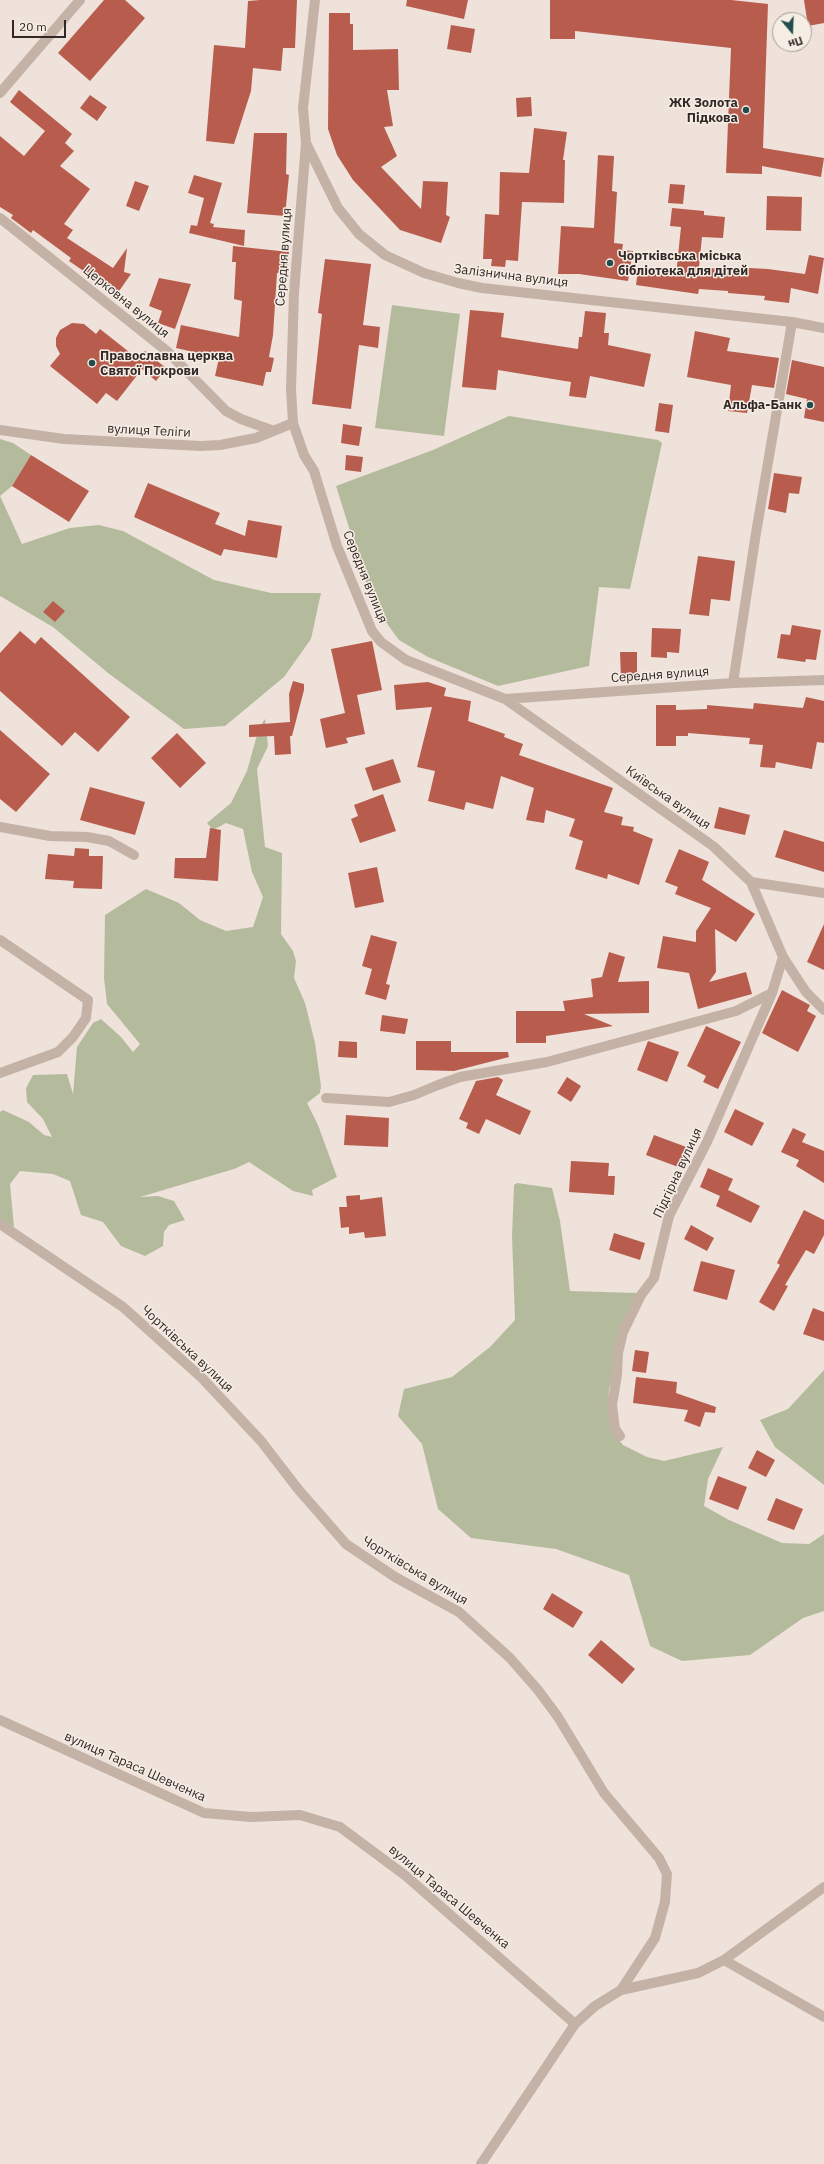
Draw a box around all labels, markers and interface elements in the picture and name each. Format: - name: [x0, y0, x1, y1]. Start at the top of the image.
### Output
- scale bar: [14, 12, 68, 38]
- north arrow: [772, 12, 812, 52]
- text: 20 m: [19, 19, 47, 34]
- text: Пн: [786, 33, 805, 51]
- place label: ЖК Золота Підкова: [669, 95, 738, 126]
- marker: ЖК Золота Підкова: [741, 105, 751, 115]
- street label: Середня вулиця: [273, 207, 295, 307]
- place label: Чортківська міська бібліотека для дітей: [618, 248, 748, 279]
- marker: Чортківська міська бібліотека для дітей: [605, 258, 615, 268]
- street label: Залізнична вулиця: [453, 261, 569, 291]
- street label: Церковна вулиця: [80, 262, 172, 342]
- place label: Православна церква Святої Покрови: [100, 348, 233, 379]
- marker: Православна церква Святої Покрови: [87, 358, 97, 368]
- place label: Альфа-Банк: [723, 397, 802, 413]
- marker: Альфа-Банк: [805, 400, 815, 410]
- street label: вулиця Теліги: [107, 421, 191, 441]
- street label: Середня вулиця: [339, 528, 391, 626]
- street label: Середня вулиця: [610, 664, 710, 686]
- street label: Київська вулиця: [623, 763, 713, 833]
- street label: Підгірна вулиця: [650, 1126, 706, 1220]
- street label: Чортківська вулиця: [138, 1302, 236, 1396]
- street label: Чортківська вулиця: [359, 1533, 471, 1609]
- street label: вулиця Тараса Шевченка: [62, 1729, 208, 1805]
- street label: вулиця Тараса Шевченка: [385, 1842, 513, 1952]

